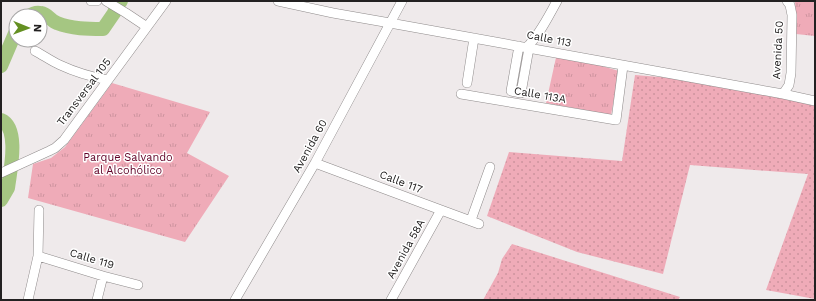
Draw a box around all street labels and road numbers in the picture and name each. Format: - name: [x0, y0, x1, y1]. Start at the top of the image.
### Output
- street label: Avenida 50: [770, 20, 786, 80]
- street label: Calle 113: [525, 28, 573, 50]
- street label: Transversal 105: [54, 56, 114, 128]
- street label: Calle 113A: [513, 84, 567, 106]
- street label: Avenida 60: [290, 117, 330, 175]
- street label: Calle 117: [378, 168, 424, 196]
- street label: Avenida 58A: [384, 217, 428, 281]
- street label: Calle 119: [68, 246, 116, 272]

